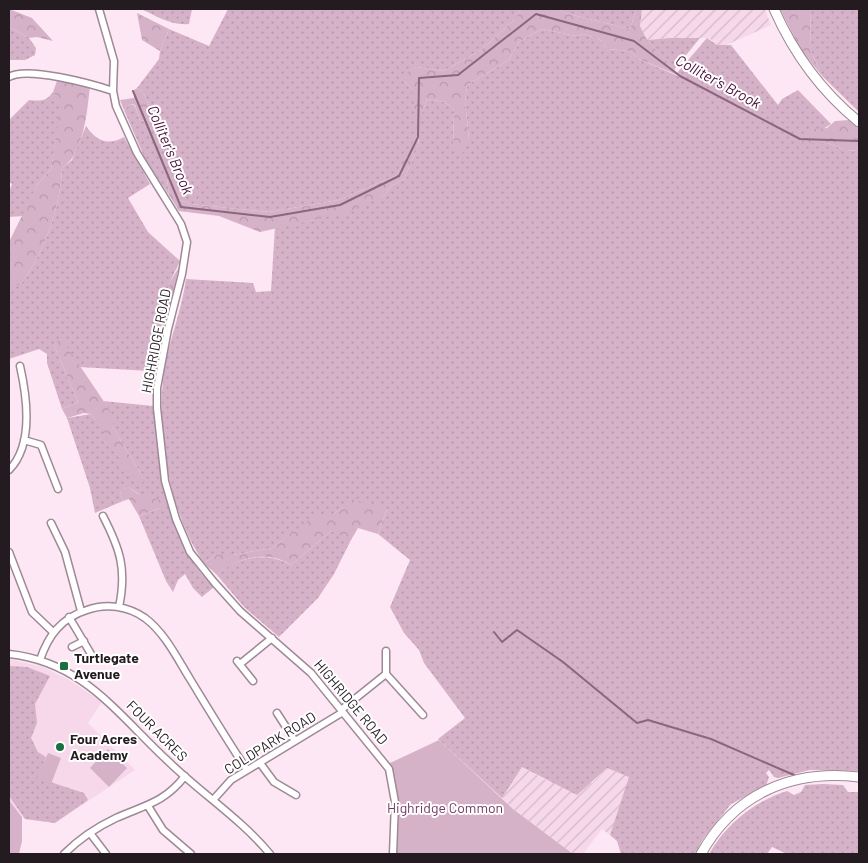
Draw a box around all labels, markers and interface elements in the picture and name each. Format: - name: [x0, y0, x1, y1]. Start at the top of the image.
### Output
- water label: Colliter's Brook: [673, 50, 765, 112]
- water label: Colliter's Brook: [144, 103, 198, 197]
- street label: HIGHRIDGE ROAD: [137, 287, 174, 394]
- place label: Turtlegate Avenue: [74, 649, 139, 682]
- street label: HIGHRIDGE ROAD: [311, 656, 392, 748]
- marker: Turtlegate Avenue: [58, 660, 70, 672]
- street label: FOUR ACRES: [123, 697, 191, 765]
- street label: COLDPARK ROAD: [221, 708, 319, 778]
- place label: Four Acres Academy: [70, 730, 137, 763]
- marker: Four Acres Academy: [54, 741, 66, 753]
- park label: Highridge Common: [387, 799, 503, 816]

